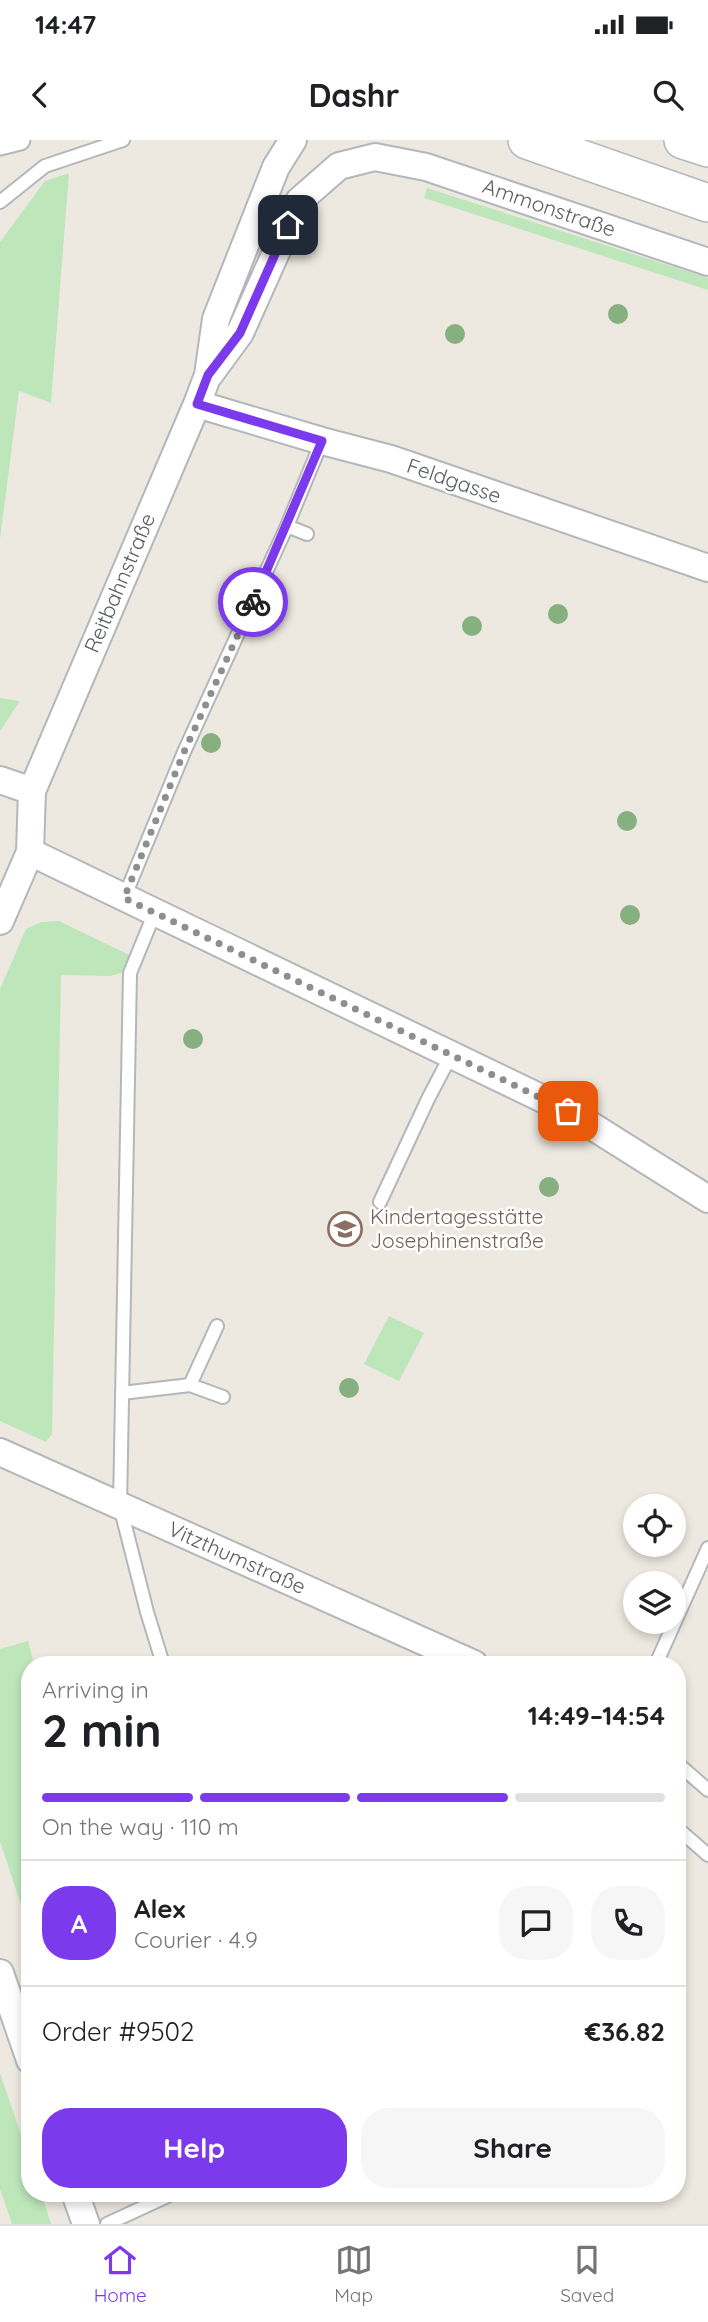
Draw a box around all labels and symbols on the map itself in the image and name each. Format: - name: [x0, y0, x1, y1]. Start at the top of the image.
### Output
- street label: Ammonstraße: [479, 172, 619, 242]
- pin: [258, 195, 318, 255]
- street label: Feldgasse: [404, 452, 505, 508]
- street label: Reitbahnstraße: [78, 509, 160, 656]
- courier: [218, 567, 288, 637]
- pin: [538, 1081, 598, 1141]
- place label: Kindertagesstätte Josephinenstraße: [370, 1203, 544, 1253]
- school or university icon: Kindertagesstätte Josephinenstraße: [326, 1210, 364, 1248]
- street label: Vitzthumstraße: [165, 1515, 310, 1599]

